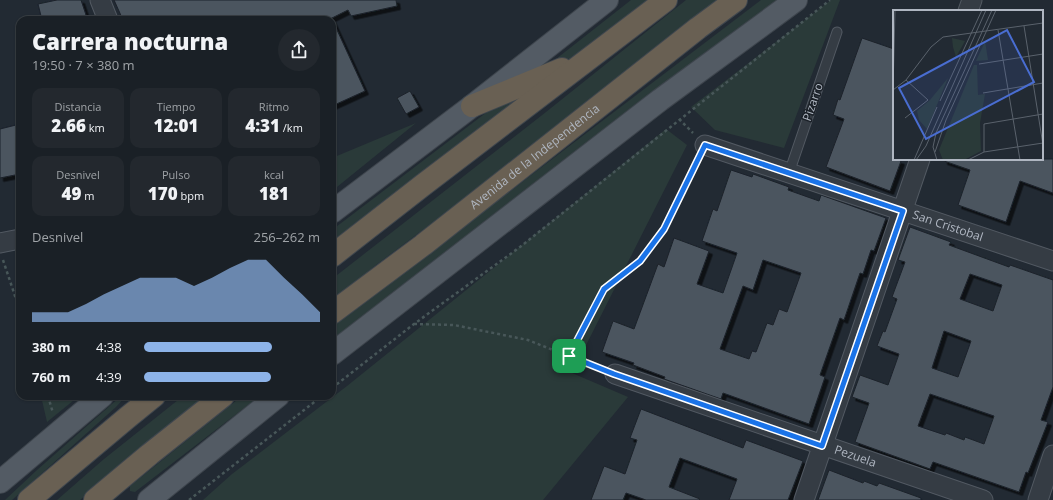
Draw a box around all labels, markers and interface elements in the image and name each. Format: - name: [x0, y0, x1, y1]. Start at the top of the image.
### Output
- inset map: [893, 10, 1043, 160]
- text: Carrera nocturna: [32, 26, 228, 56]
- button: share: [278, 29, 320, 71]
- text: 19:50 · 7 × 380 m: [32, 56, 135, 74]
- street label: Pizarro: [798, 80, 827, 123]
- text: Distancia: [55, 99, 101, 114]
- text: Tiempo: [157, 99, 195, 114]
- text: Ritmo: [259, 99, 289, 114]
- street label: Avenida de la Independencia: [466, 100, 603, 213]
- text: 2.66: [51, 114, 86, 137]
- text: 12:01: [154, 114, 198, 137]
- text: 4:31: [245, 114, 280, 137]
- text: km: [86, 120, 105, 135]
- text: /km: [280, 120, 303, 135]
- text: Desnivel: [56, 167, 100, 182]
- text: Pulso: [162, 167, 190, 182]
- text: kcal: [264, 167, 284, 182]
- text: 49: [62, 182, 81, 205]
- text: 170: [148, 182, 178, 205]
- text: 181: [259, 182, 289, 205]
- text: m: [81, 188, 94, 203]
- text: bpm: [178, 188, 204, 203]
- street label: San Cristobal: [910, 206, 986, 245]
- text: Desnivel: [32, 228, 83, 246]
- text: 256–262 m: [253, 228, 320, 246]
- text: 380 m: [32, 338, 70, 356]
- text: 4:38: [96, 338, 122, 356]
- pin: [552, 339, 586, 373]
- icon: arrive: [558, 345, 580, 367]
- text: 760 m: [32, 368, 70, 386]
- text: 4:39: [96, 368, 122, 386]
- street label: Pezuela: [832, 441, 879, 471]

